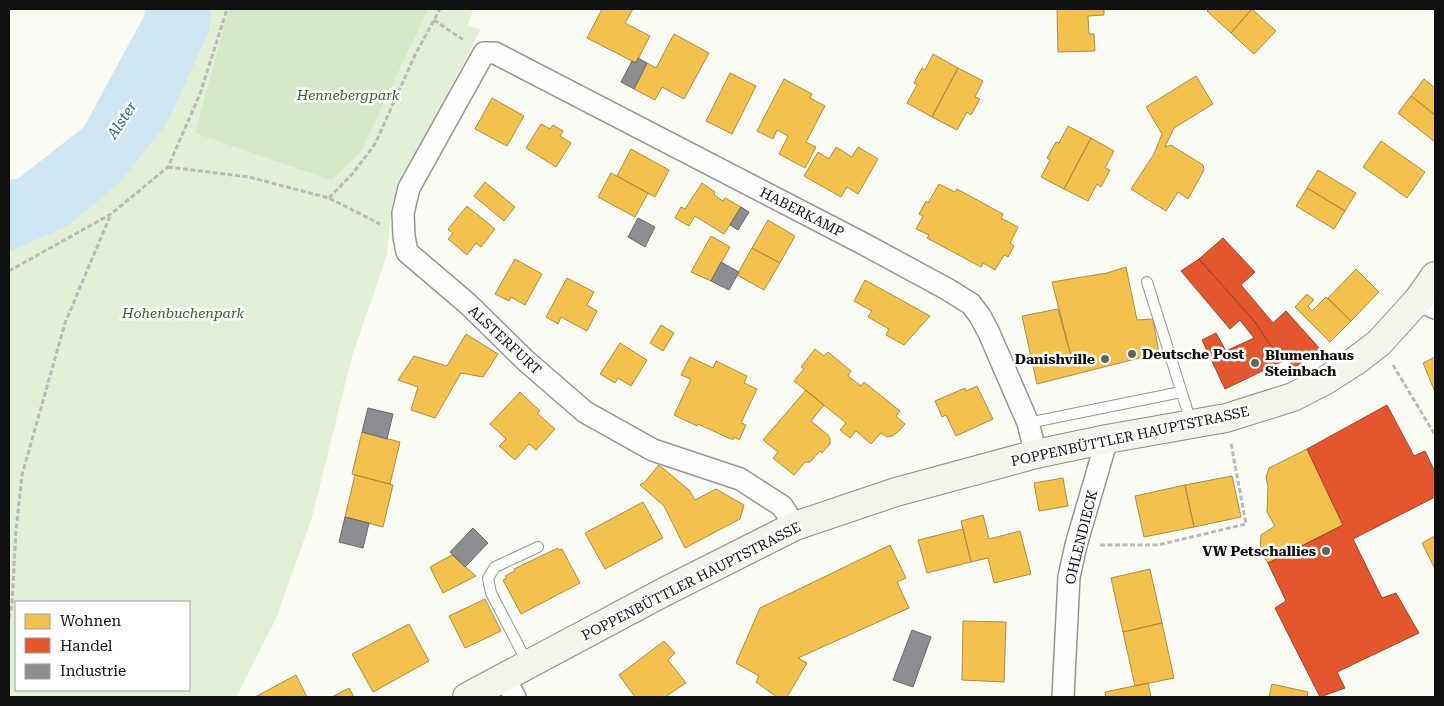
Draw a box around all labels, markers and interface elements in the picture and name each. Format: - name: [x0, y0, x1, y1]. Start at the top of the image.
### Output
- park label: Hennebergpark: [296, 87, 400, 103]
- water label: Alster: [103, 97, 141, 143]
- street label: HABERKAMP: [757, 184, 847, 240]
- street label: ALSTERFURT: [465, 302, 545, 378]
- park label: Hohenbuchenpark: [121, 305, 245, 321]
- place label: Deutsche Post: [1142, 346, 1244, 362]
- place label: Blumenhaus Steinbach: [1265, 347, 1354, 379]
- marker: Deutsche Post: [1126, 348, 1138, 360]
- place label: Danishville: [1015, 351, 1095, 367]
- marker: Danishville: [1099, 353, 1111, 365]
- marker: Blumenhaus Steinbach: [1249, 357, 1261, 369]
- street label: POPPENBÜTTLER HAUPTSTRASSE: [1009, 403, 1251, 469]
- street label: OHLENDIECK: [1062, 488, 1100, 586]
- street label: POPPENBÜTTLER HAUPTSTRASSE: [579, 519, 803, 643]
- place label: VW Petschallies: [1202, 543, 1316, 559]
- marker: VW Petschallies: [1320, 545, 1332, 557]
- legend: [15, 601, 190, 691]
- text: Wohnen: [60, 612, 121, 630]
- text: Handel: [60, 637, 113, 655]
- text: Industrie: [60, 662, 126, 680]

